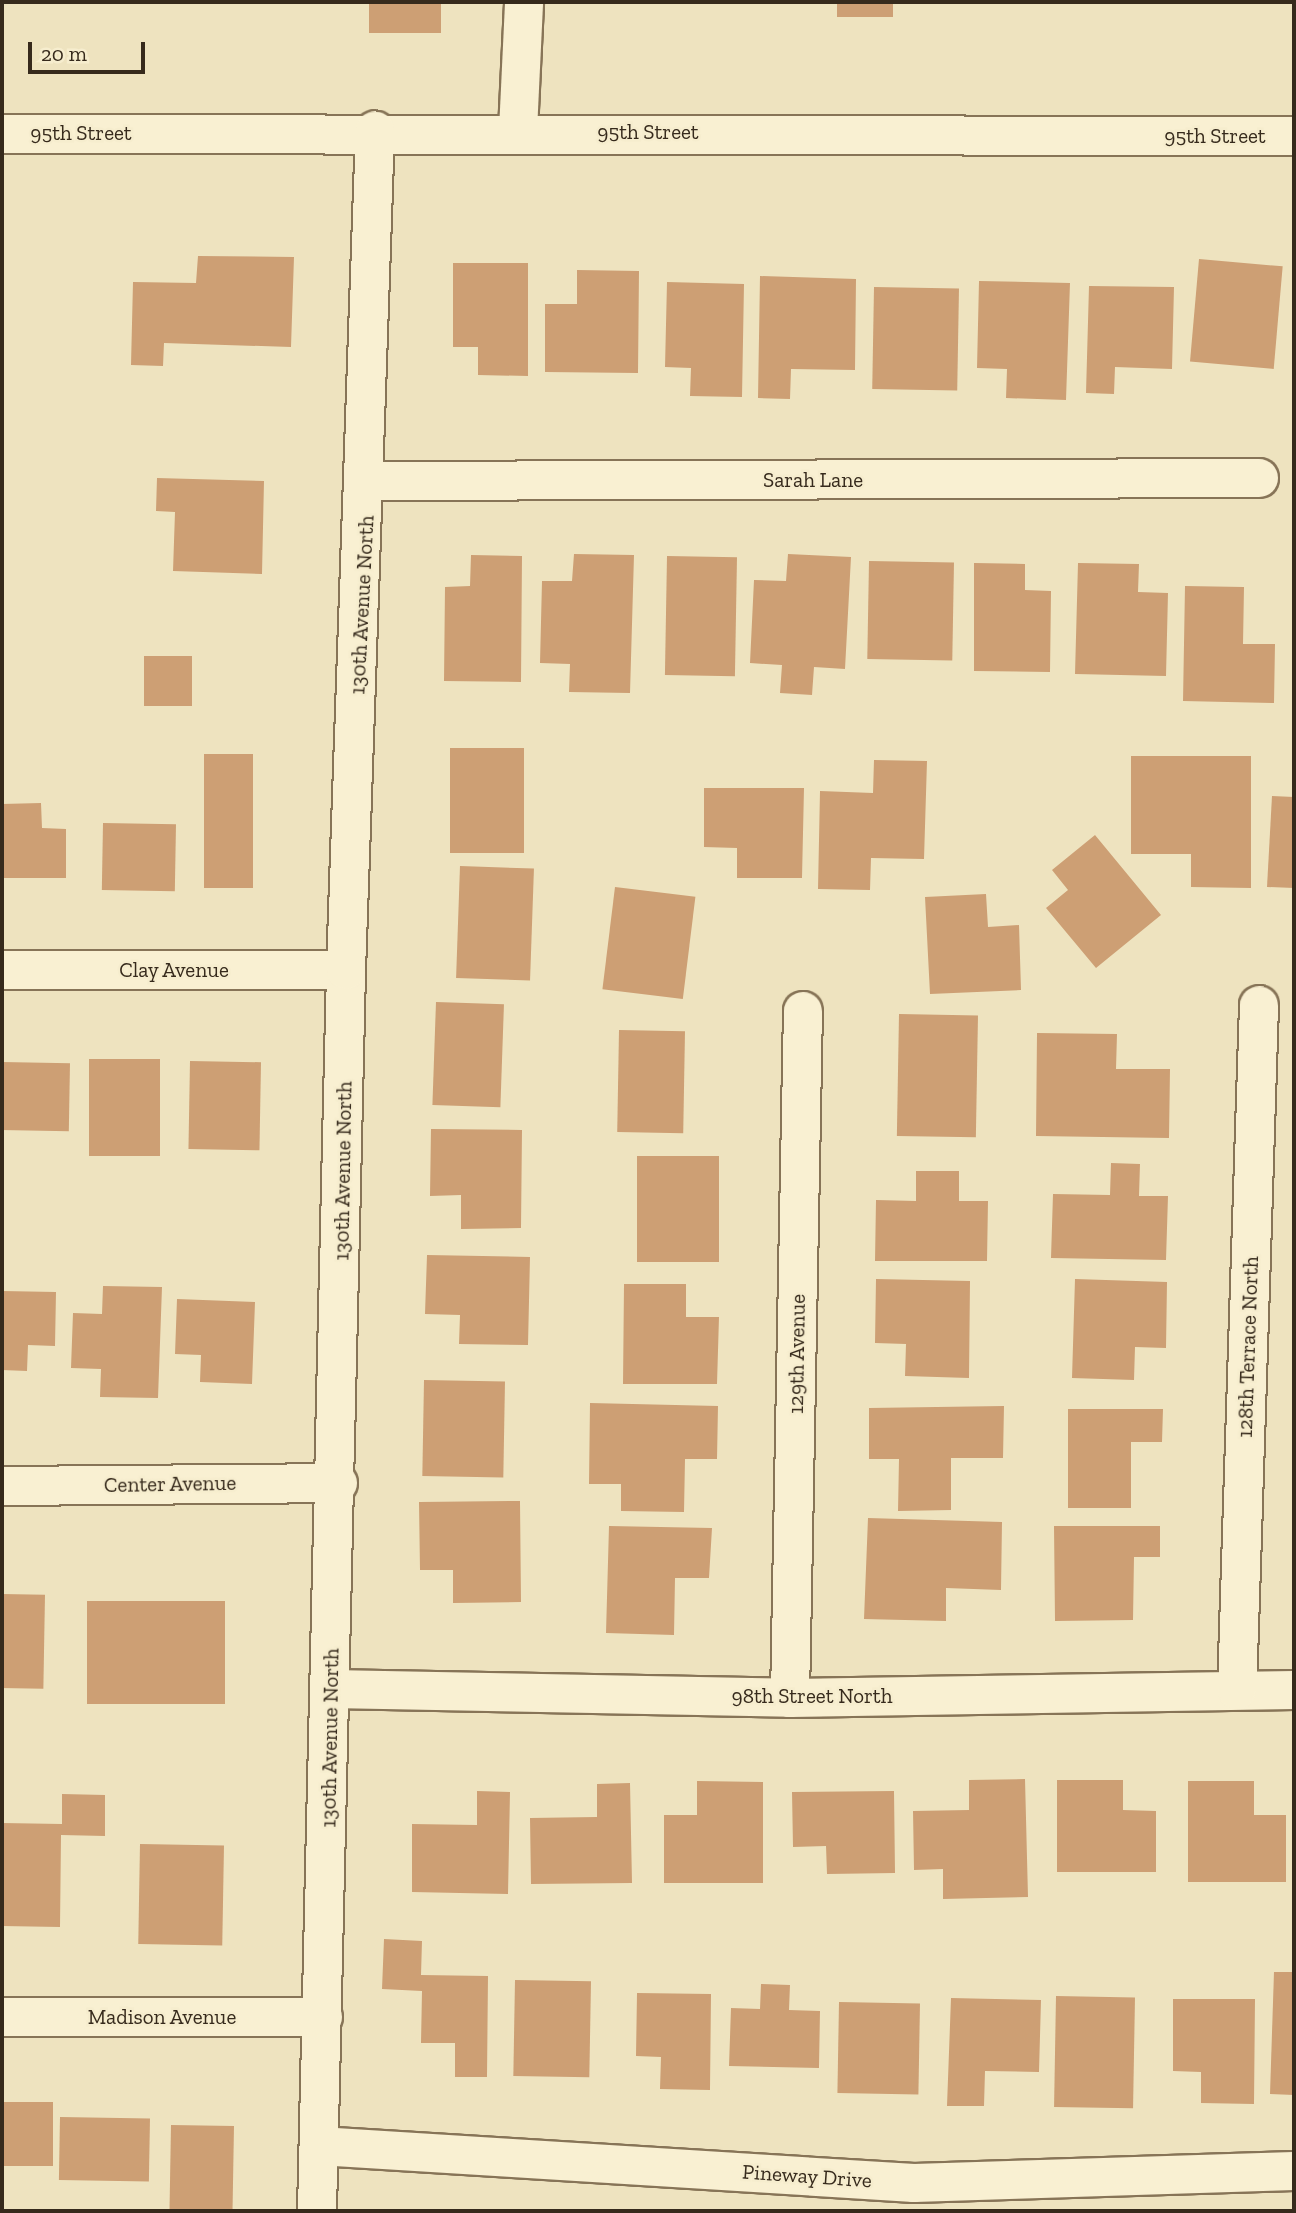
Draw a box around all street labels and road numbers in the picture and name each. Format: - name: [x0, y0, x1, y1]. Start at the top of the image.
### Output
- street label: 95th Street: [597, 119, 699, 145]
- street label: 95th Street: [30, 120, 132, 146]
- street label: 95th Street: [1164, 123, 1266, 149]
- street label: Sarah Lane: [763, 467, 863, 493]
- street label: 130th Avenue North: [345, 514, 379, 696]
- street label: Clay Avenue: [119, 957, 229, 983]
- street label: 130th Avenue North: [329, 1081, 357, 1261]
- street label: 128th Terrace North: [1232, 1255, 1264, 1439]
- street label: 129th Avenue: [783, 1293, 811, 1415]
- street label: Center Avenue: [103, 1470, 237, 1498]
- street label: 130th Avenue North: [316, 1648, 344, 1828]
- street label: 98th Street North: [731, 1683, 893, 1709]
- street label: Madison Avenue: [87, 2004, 237, 2030]
- street label: Pineway Drive: [741, 2159, 873, 2193]

